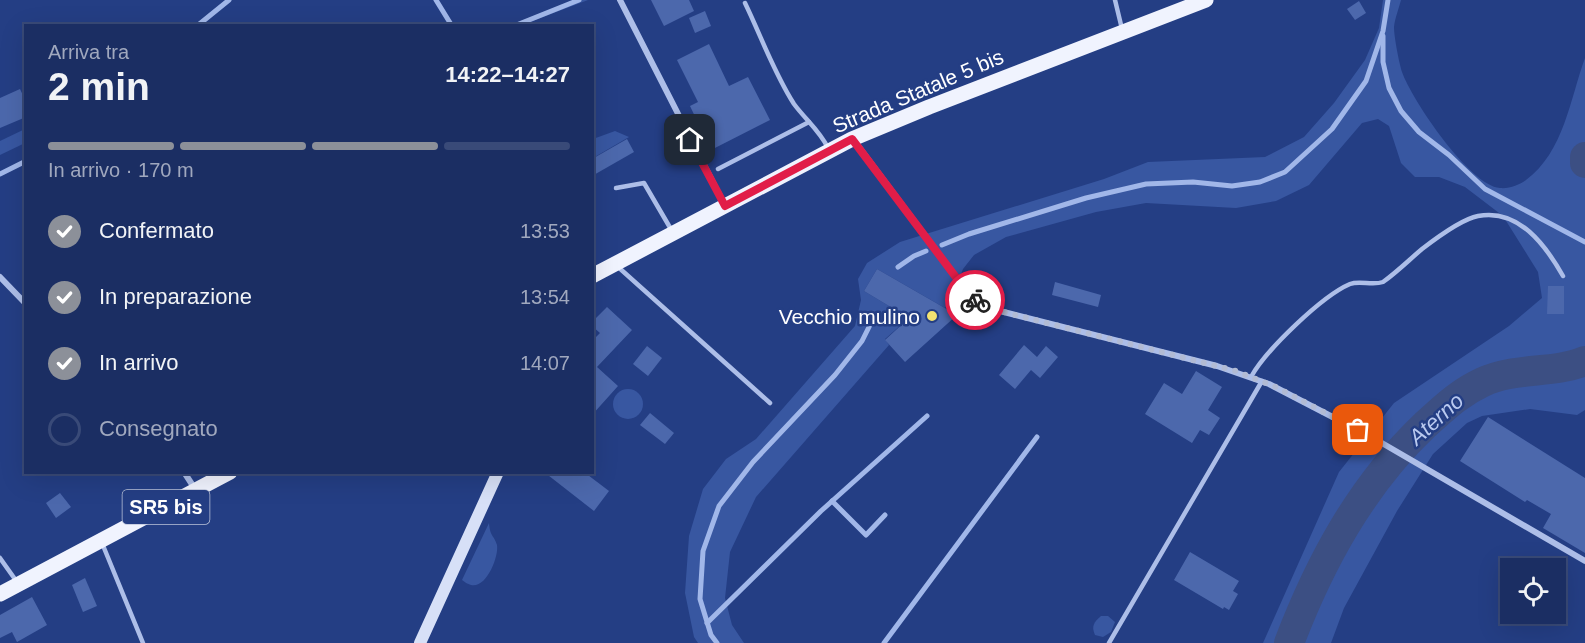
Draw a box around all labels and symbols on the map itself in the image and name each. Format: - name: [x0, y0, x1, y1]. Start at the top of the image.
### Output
- street label: Strada Statale 5 bis: [829, 45, 1007, 137]
- pin: [664, 114, 715, 165]
- courier: [945, 270, 1005, 330]
- place label: Vecchio mulino: [779, 305, 920, 328]
- marker: Vecchio mulino: [925, 309, 939, 323]
- water label: Aterno: [1402, 388, 1468, 451]
- pin: [1332, 404, 1383, 455]
- road number: SR5 bis: [122, 490, 210, 524]

